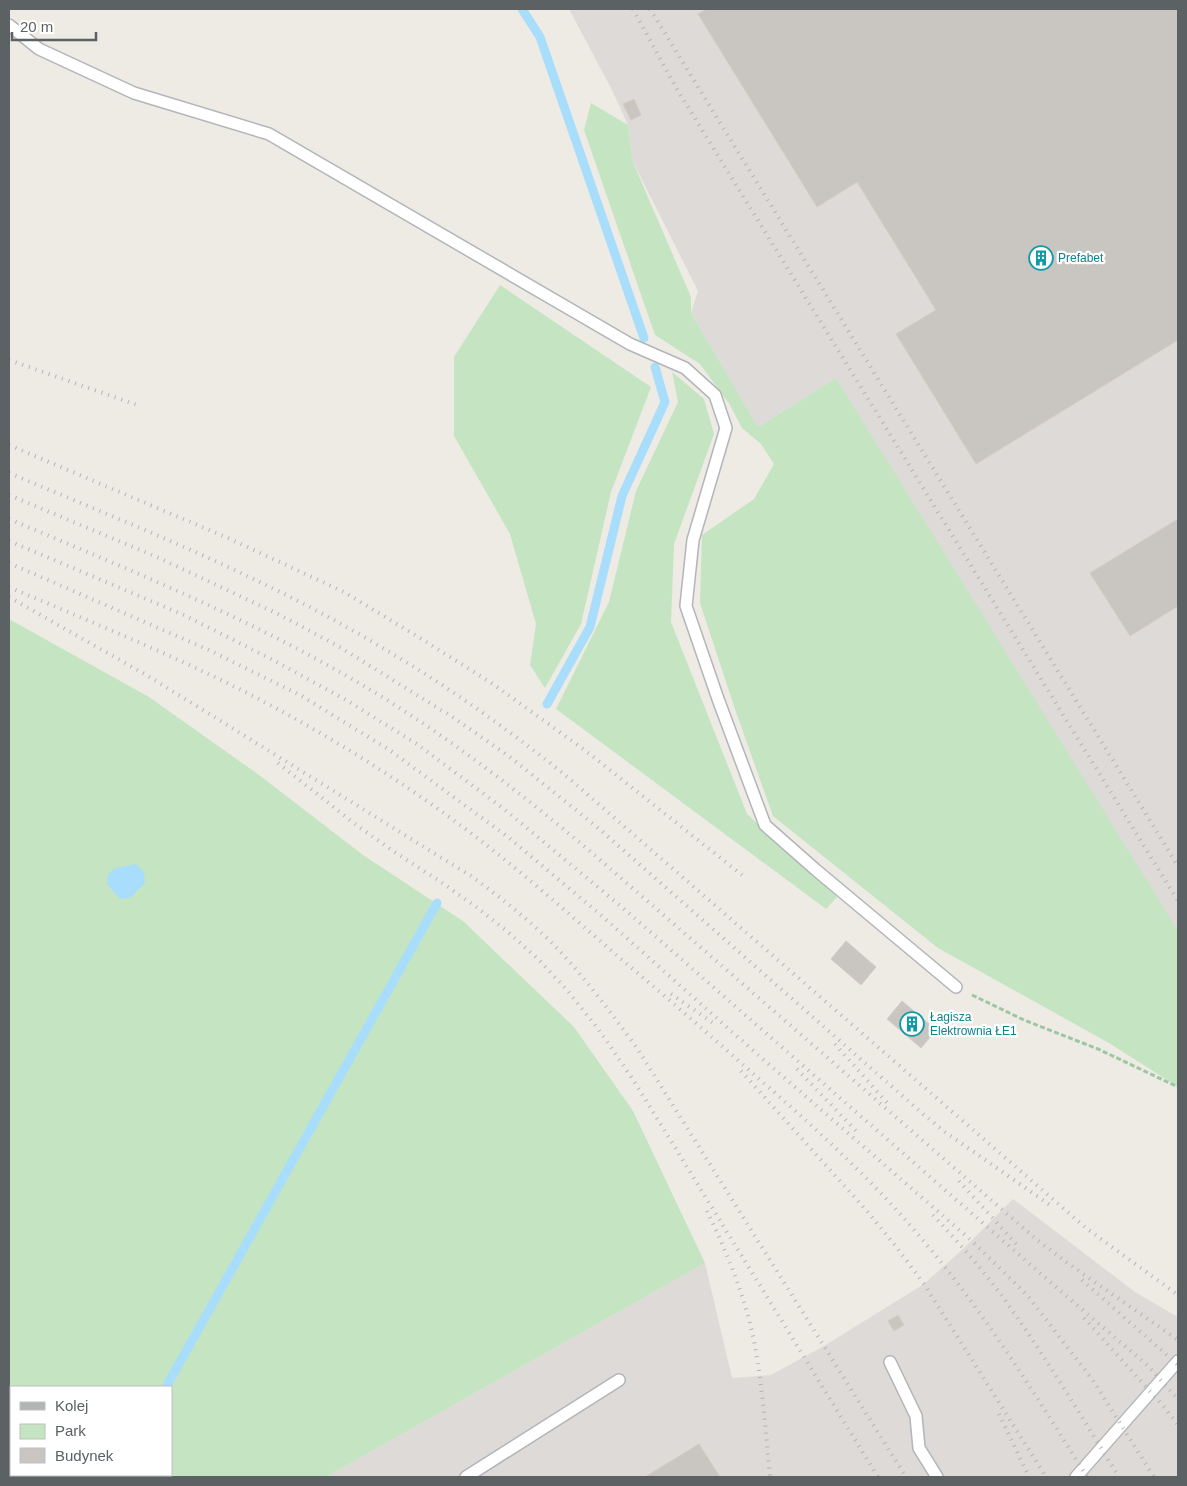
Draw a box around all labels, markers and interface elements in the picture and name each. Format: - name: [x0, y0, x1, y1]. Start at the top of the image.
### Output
- scale bar: [12, 10, 96, 42]
- text: 20 m: [20, 18, 53, 35]
- building icon: Prefabet: [1028, 245, 1054, 271]
- place label: Prefabet: [1058, 251, 1104, 265]
- place label: Łagisza Elektrownia ŁE1: [930, 1010, 1017, 1038]
- building icon: Łagisza Elektrownia ŁE1: [899, 1011, 925, 1037]
- legend: [10, 1386, 172, 1476]
- text: Kolej: [55, 1397, 88, 1414]
- text: Park: [55, 1422, 86, 1439]
- text: Budynek: [55, 1447, 114, 1464]

